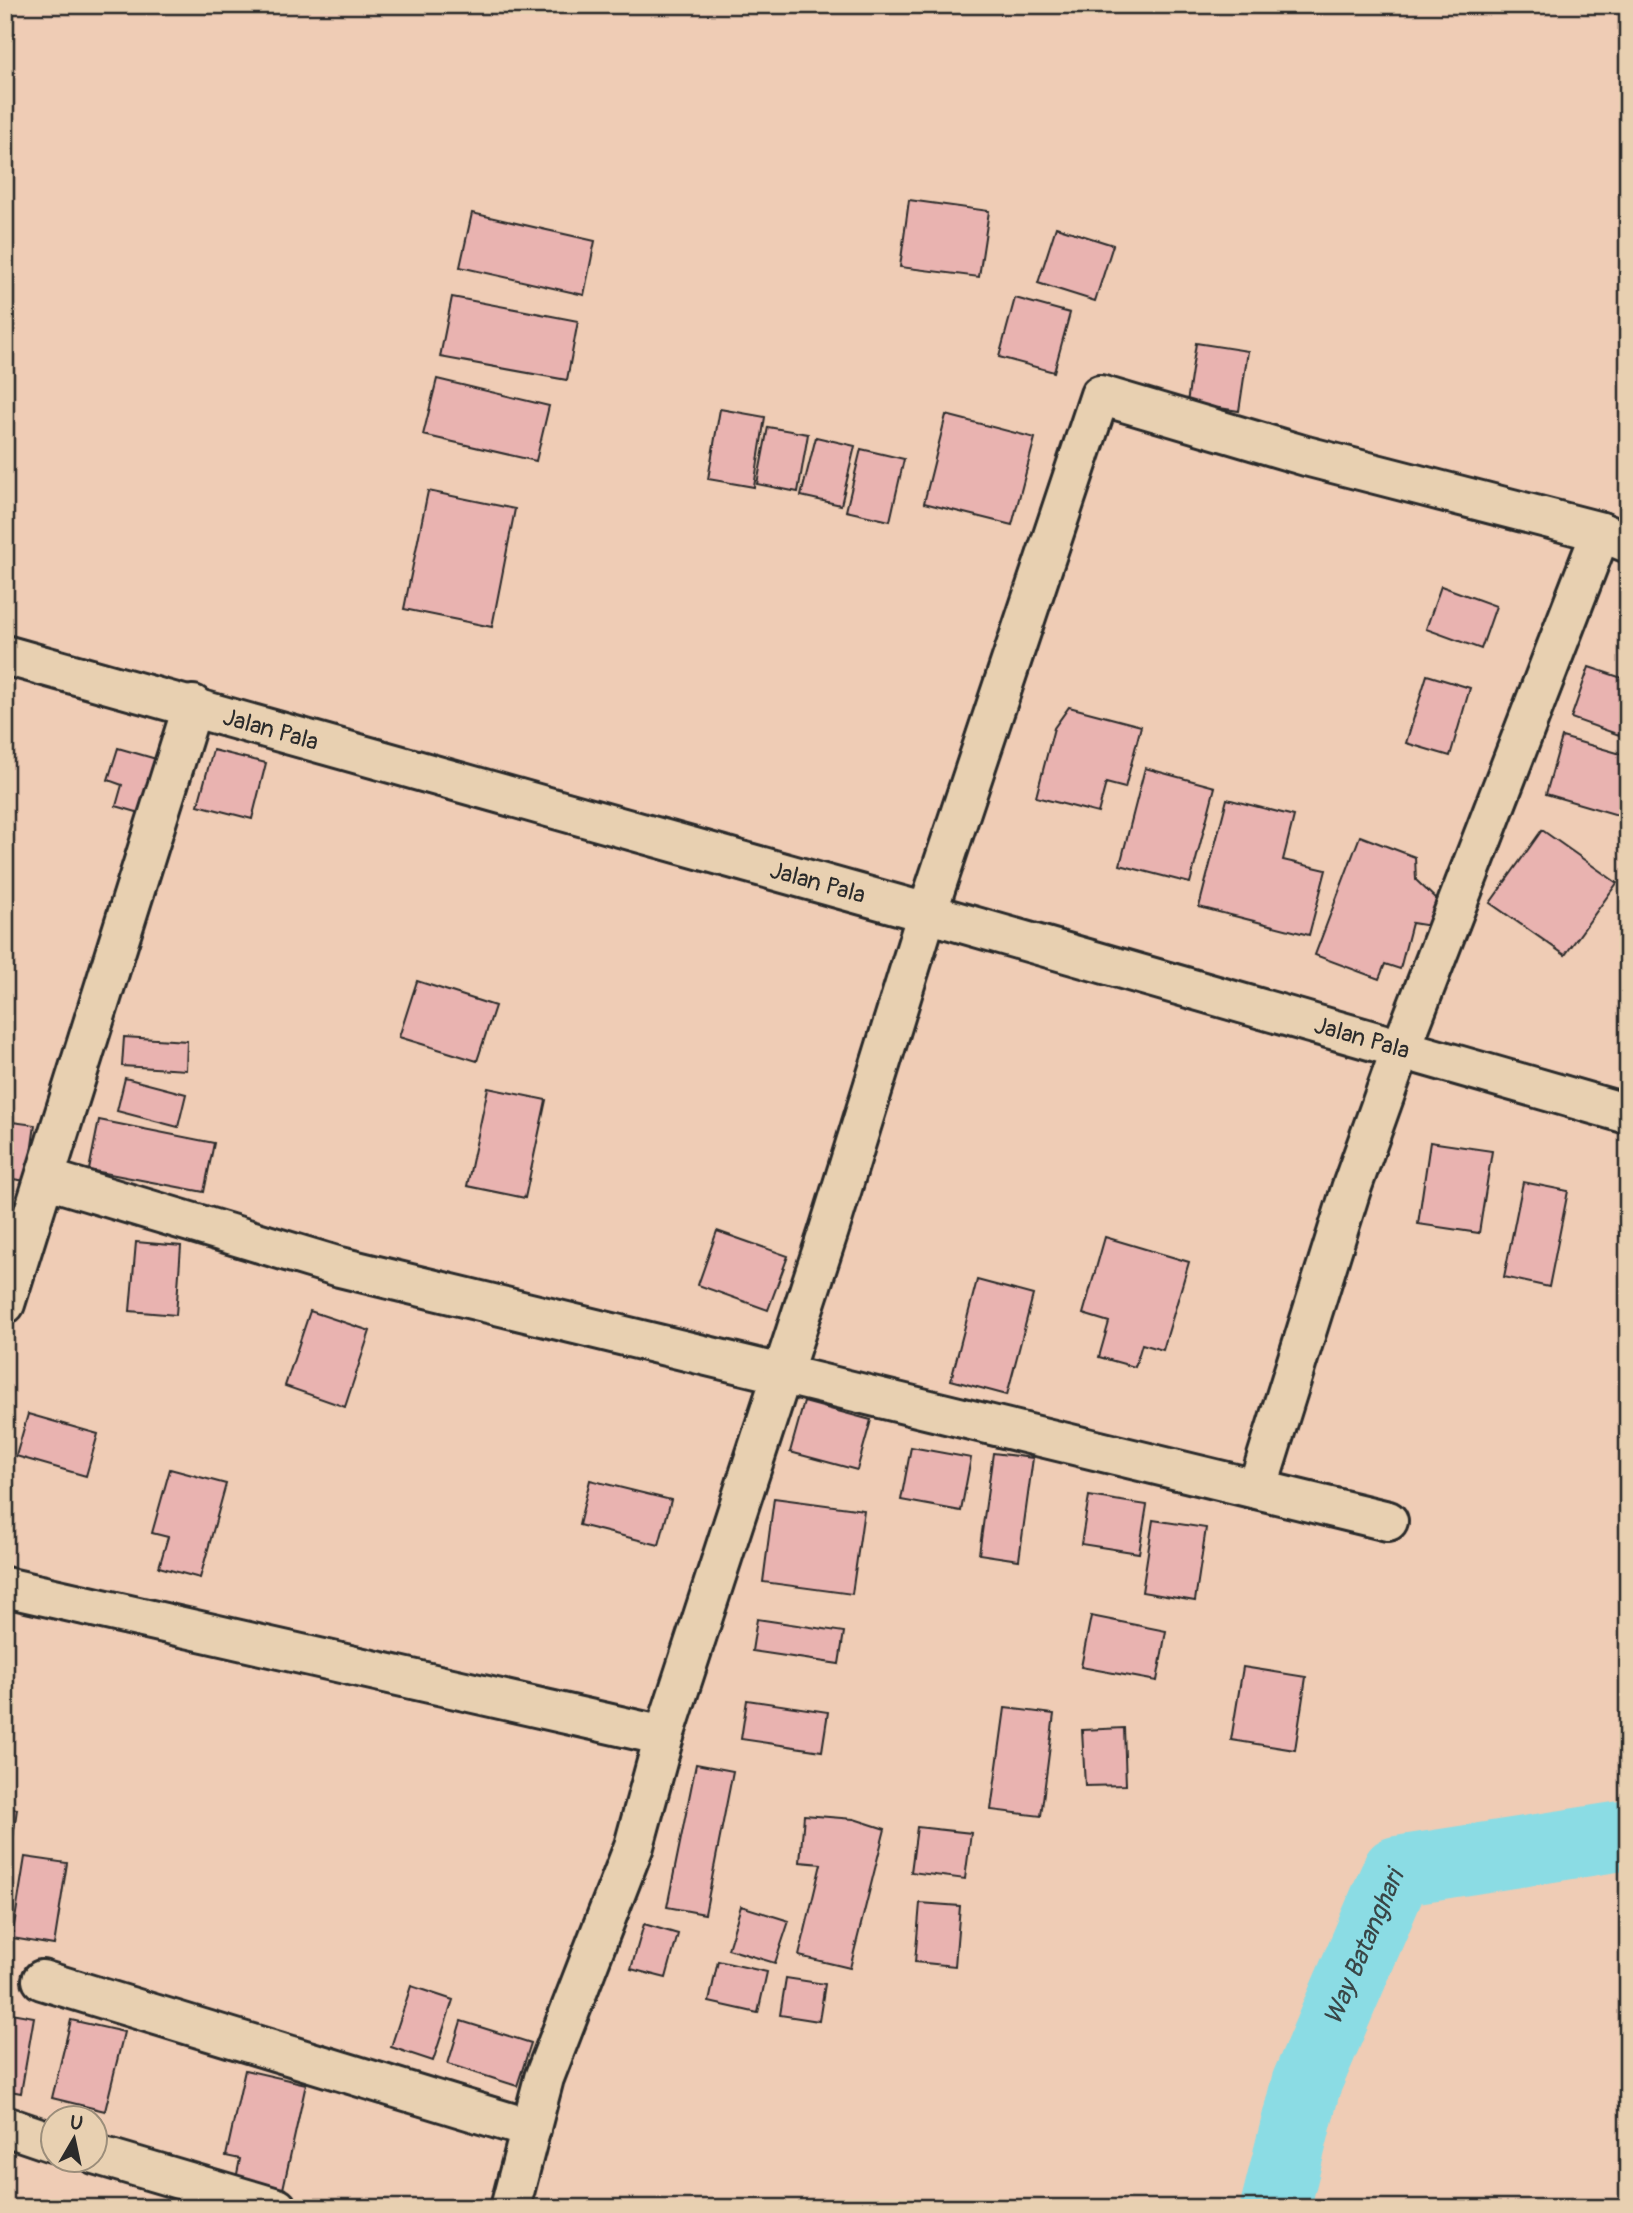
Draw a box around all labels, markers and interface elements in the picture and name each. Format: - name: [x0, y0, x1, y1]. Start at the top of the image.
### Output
- street label: Jalan Pala: [220, 702, 322, 757]
- street label: Jalan Pala: [767, 855, 869, 910]
- street label: Jalan Pala: [1311, 1010, 1413, 1065]
- water label: Way Batanghari: [1317, 1861, 1413, 2030]
- north arrow: [38, 2104, 108, 2174]
- text: U: [68, 2110, 85, 2136]

